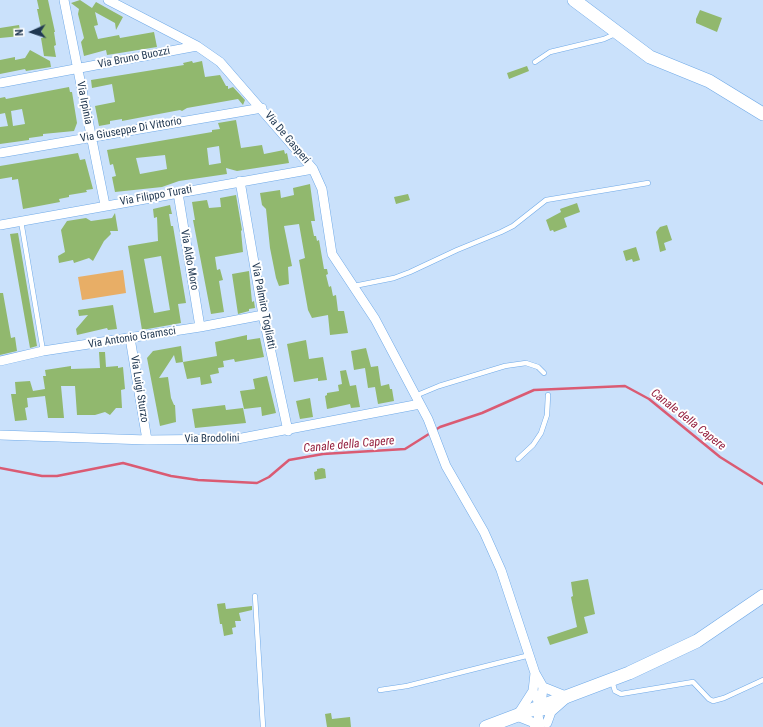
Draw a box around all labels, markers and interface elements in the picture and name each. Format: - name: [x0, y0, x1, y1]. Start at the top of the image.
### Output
- north arrow: [12, 12, 52, 52]
- text: N: [13, 29, 26, 36]
- street label: Via Bruno Buozzi: [97, 45, 171, 71]
- street label: Via Irpinia: [73, 80, 95, 126]
- street label: Via De Gasperi: [261, 109, 313, 167]
- street label: Via Giuseppe Di Vittorio: [79, 115, 183, 145]
- street label: Via Filippo Turati: [119, 183, 193, 209]
- street label: Via Aldo Moro: [177, 229, 201, 291]
- street label: Via Palmiro Togliatti: [248, 262, 278, 350]
- street label: Via Antonio Gramsci: [87, 325, 177, 351]
- street label: Via Luigi Sturzo: [127, 355, 151, 423]
- water label: Canale della Capere: [648, 386, 728, 454]
- street label: Via Brodolini: [184, 432, 240, 446]
- water label: Canale della Capere: [303, 434, 395, 456]

